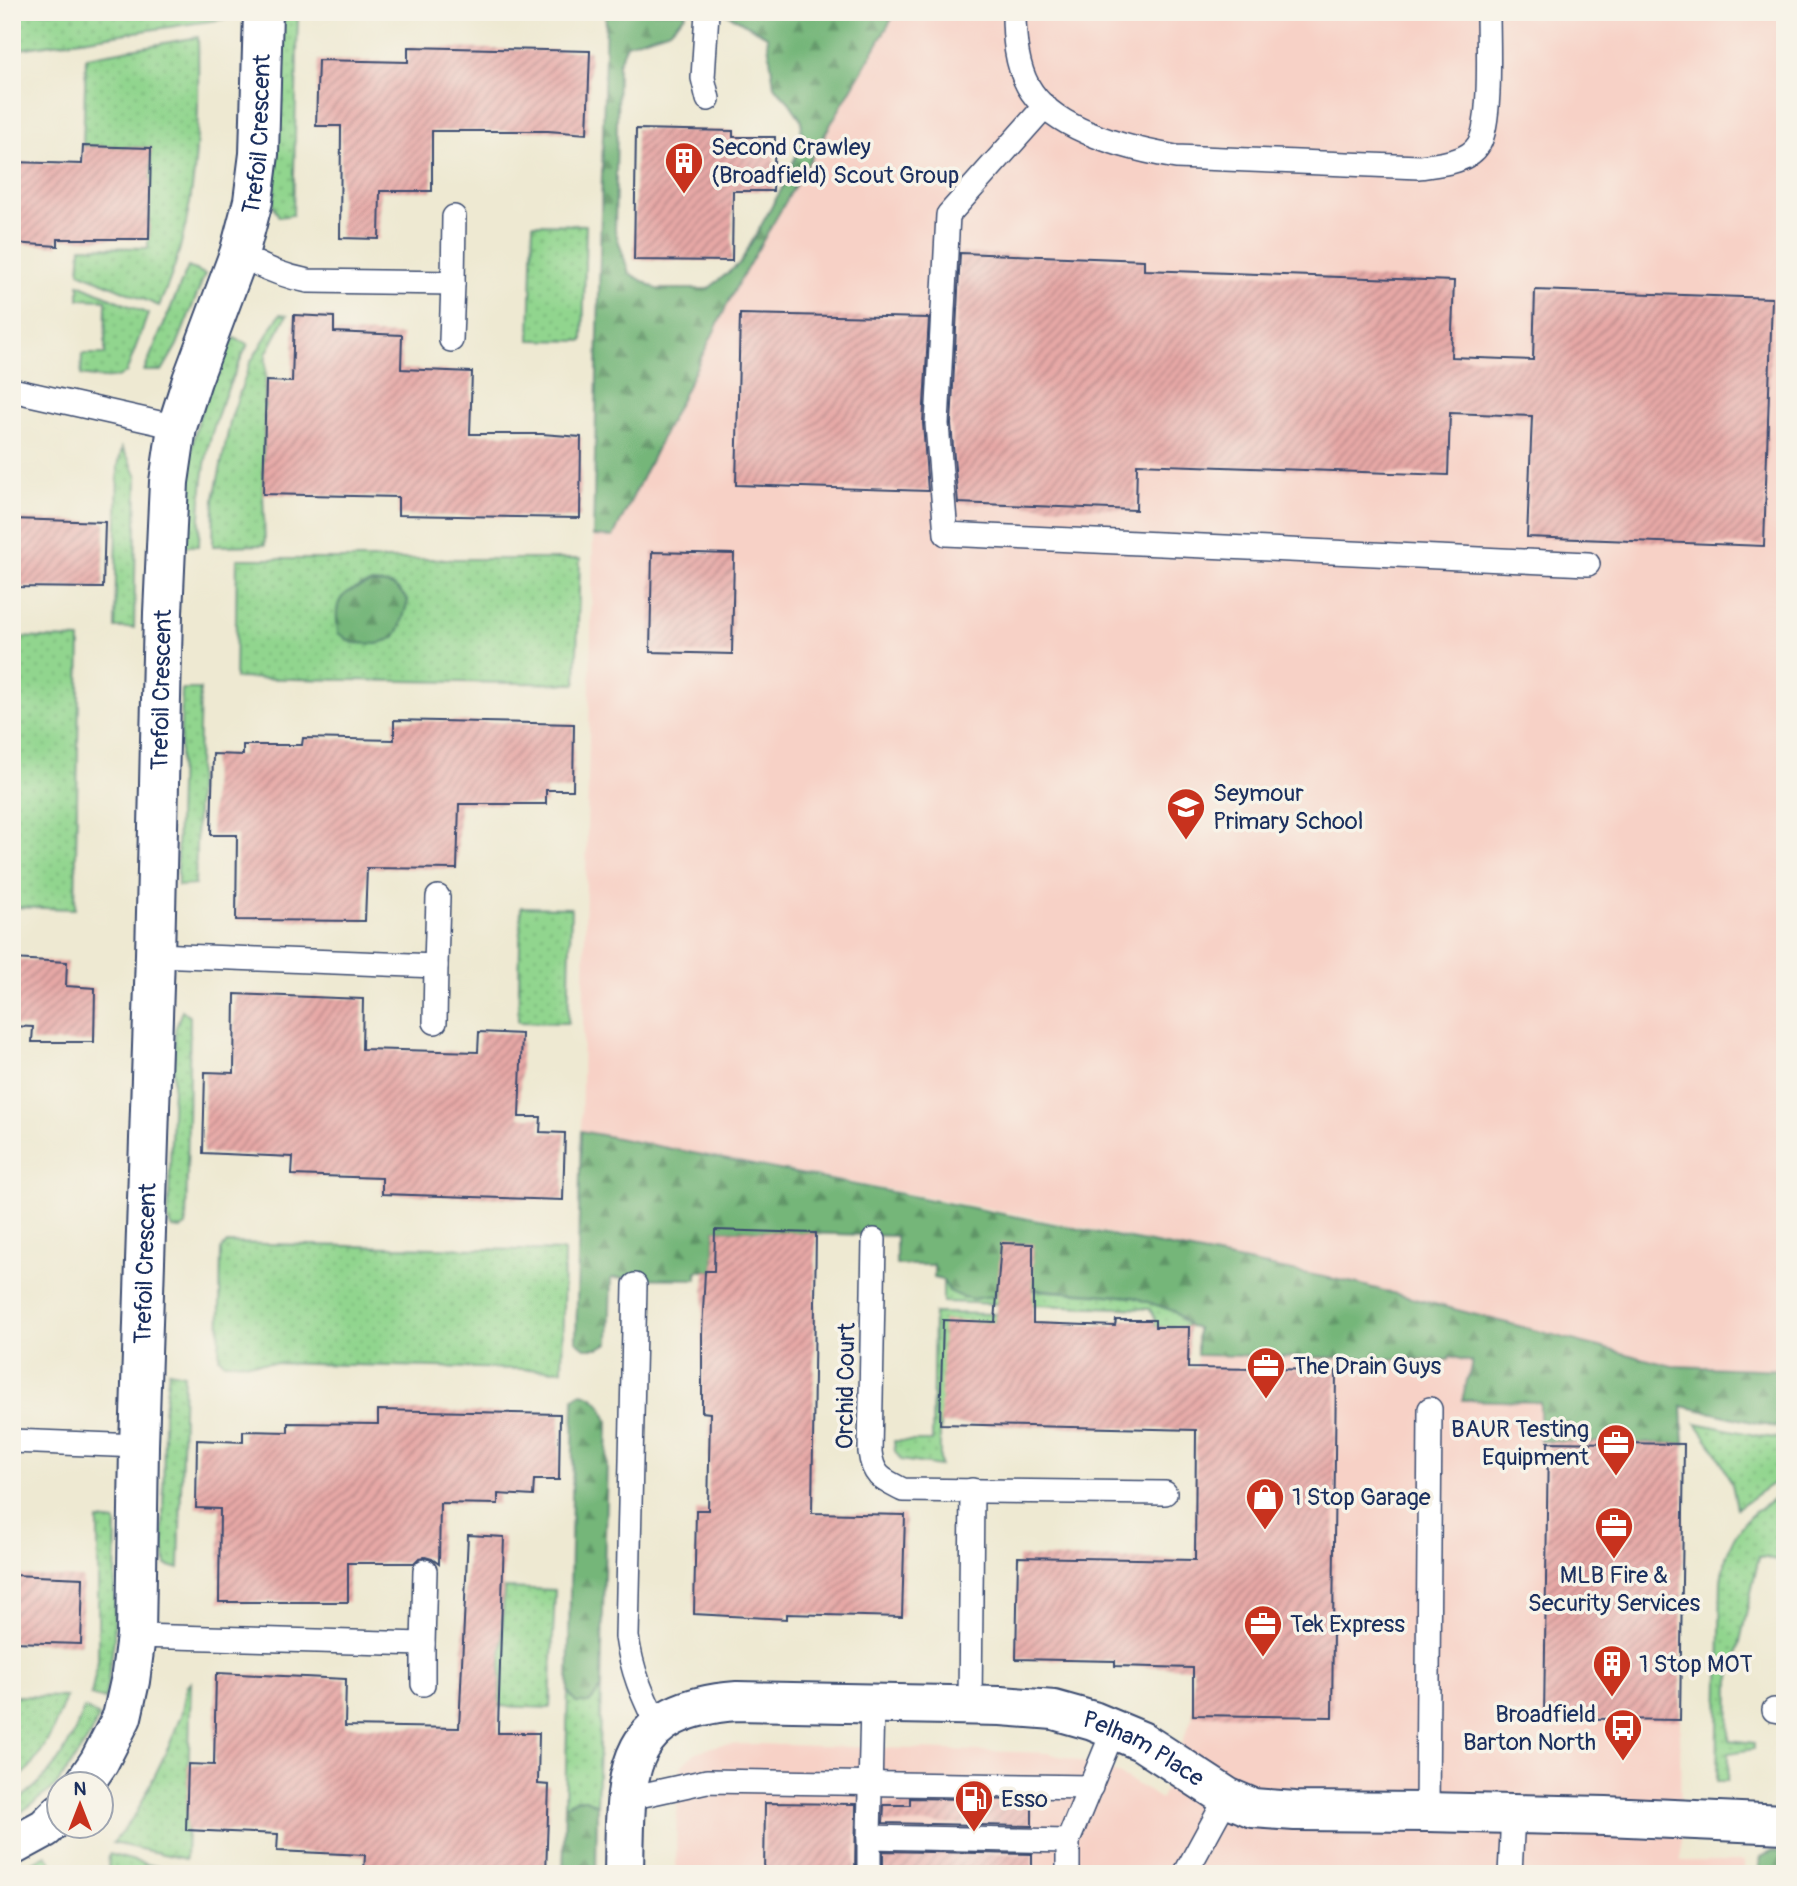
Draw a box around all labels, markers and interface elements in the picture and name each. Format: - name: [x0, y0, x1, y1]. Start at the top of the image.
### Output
- street label: Trefoil Crescent: [235, 53, 276, 218]
- place label: Second Crawley (Broadfield) Scout Group: [711, 133, 959, 190]
- building icon: Second Crawley (Broadfield) Scout Group: [663, 140, 705, 195]
- street label: Trefoil Crescent: [145, 609, 178, 771]
- place label: Seymour Primary School: [1213, 779, 1363, 836]
- school or university icon: Seymour Primary School: [1165, 786, 1207, 841]
- street label: Trefoil Crescent: [128, 1182, 162, 1345]
- street label: Orchid Court: [830, 1322, 862, 1450]
- office icon: The Drain Guys: [1245, 1345, 1287, 1400]
- place label: The Drain Guys: [1293, 1352, 1441, 1381]
- place label: BAUR Testing Equipment: [1451, 1415, 1589, 1472]
- office icon: BAUR Testing Equipment: [1595, 1422, 1637, 1477]
- shop icon: 1 Stop Garage: [1244, 1476, 1286, 1531]
- place label: 1 Stop Garage: [1292, 1483, 1431, 1512]
- office icon: MLB Fire & Security Services: [1593, 1505, 1635, 1560]
- place label: MLB Fire & Security Services: [1528, 1561, 1700, 1618]
- office icon: Tek Express: [1242, 1603, 1284, 1658]
- place label: Tek Express: [1290, 1610, 1405, 1639]
- building icon: 1 Stop MOT: [1591, 1643, 1633, 1698]
- place label: 1 Stop MOT: [1639, 1650, 1753, 1679]
- place label: Broadfield Barton North: [1463, 1700, 1596, 1757]
- street label: Pelham Place: [1080, 1704, 1210, 1793]
- bus stop icon: Broadfield Barton North: [1602, 1707, 1644, 1762]
- north arrow: [46, 1770, 116, 1840]
- text: N: [74, 1777, 87, 1801]
- fuel station icon: Esso: [953, 1778, 995, 1833]
- place label: Esso: [1001, 1785, 1048, 1814]

